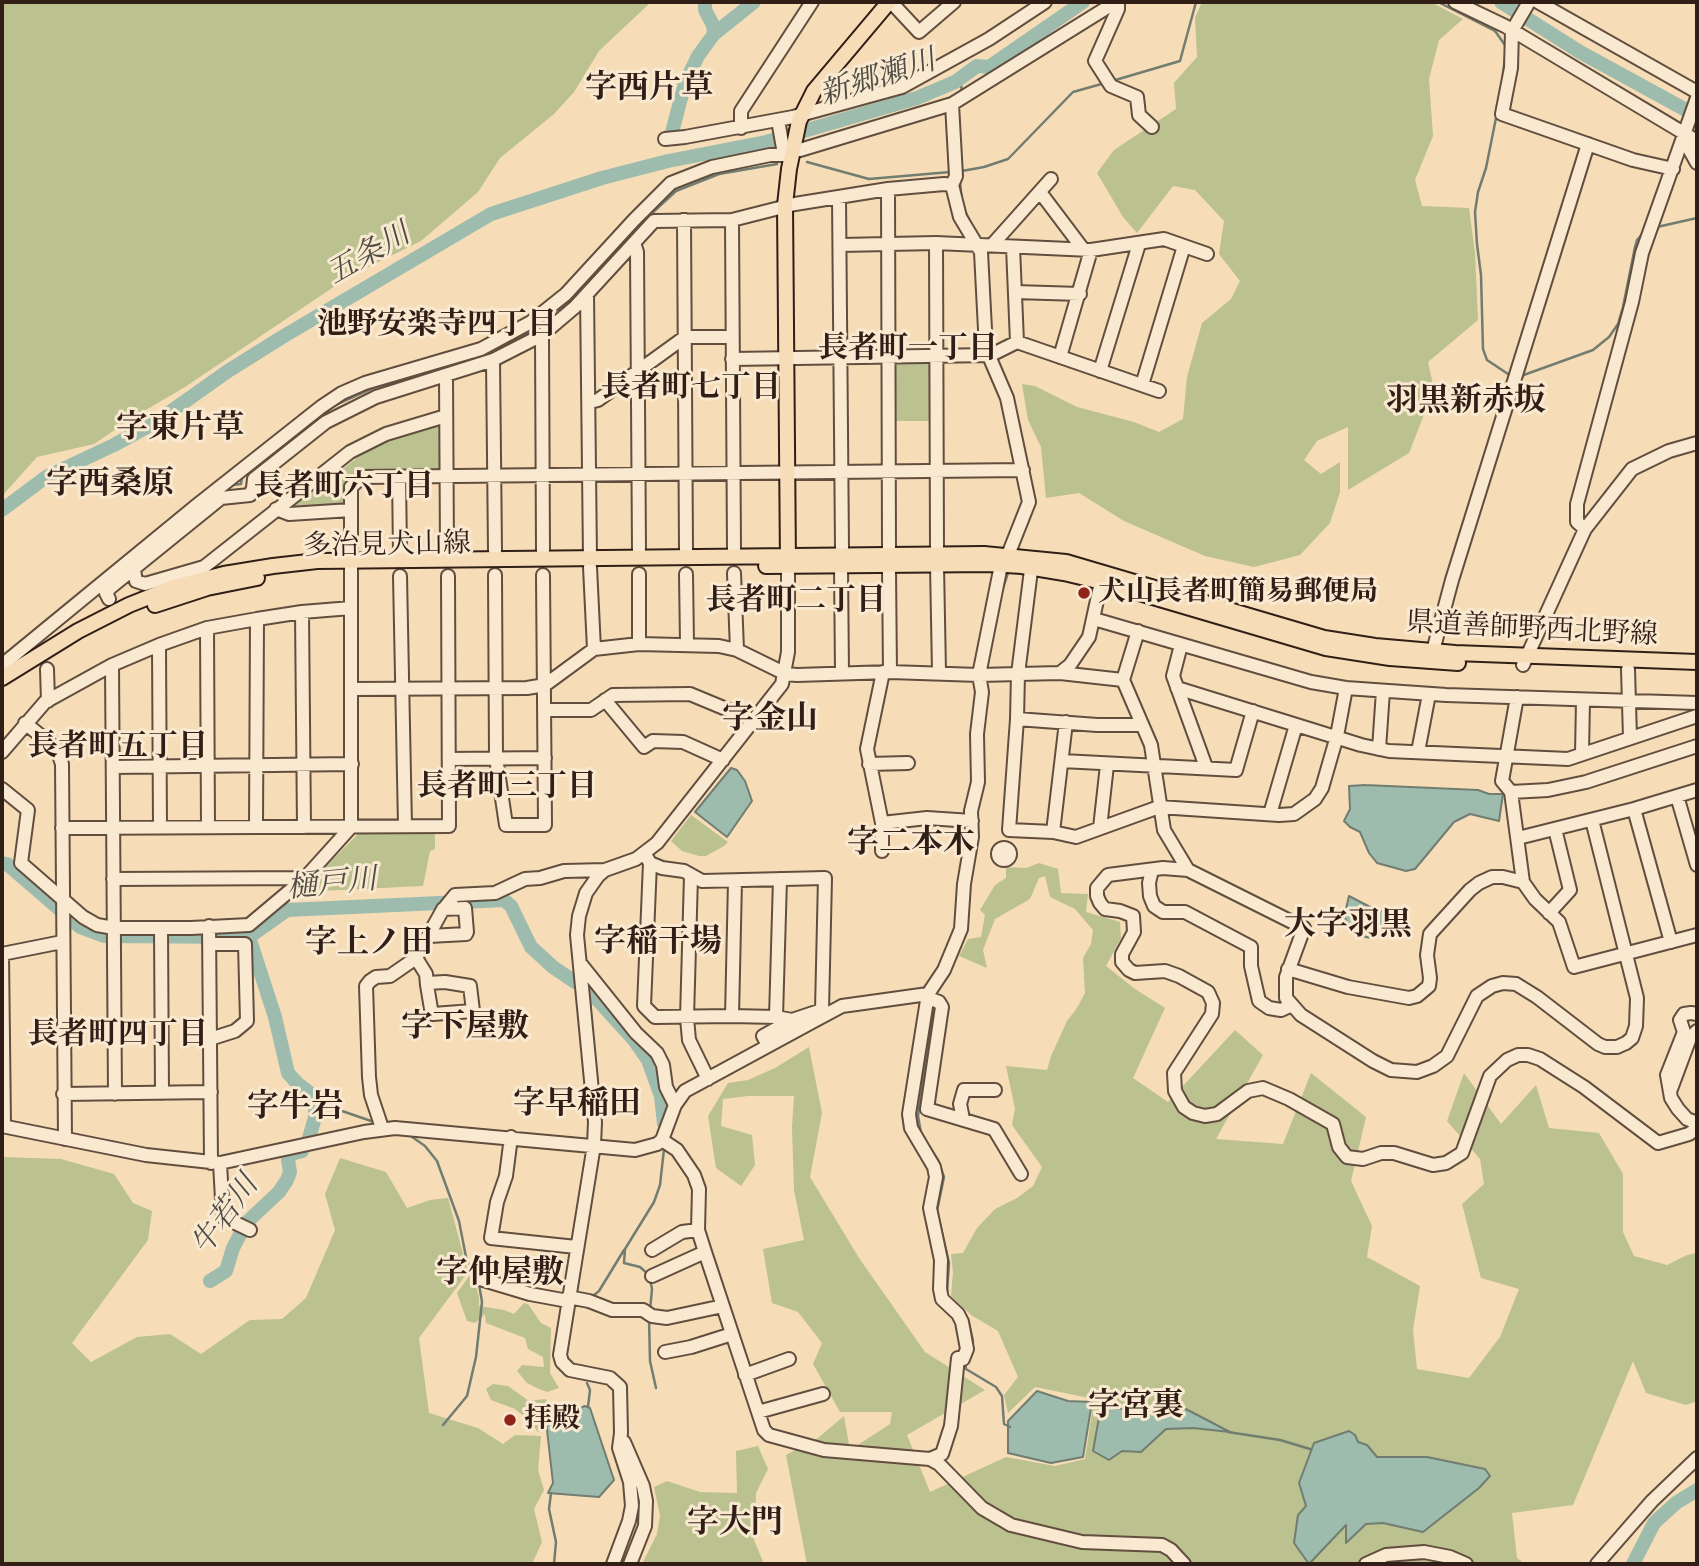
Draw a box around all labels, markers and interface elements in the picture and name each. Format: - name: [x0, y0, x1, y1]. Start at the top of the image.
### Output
- water label: 新郷瀬川: [815, 43, 941, 115]
- district label: 字西片草: [585, 70, 713, 108]
- water label: 五条川: [321, 217, 417, 293]
- district label: 池野安楽寺四丁目: [317, 308, 557, 344]
- district label: 長者町一丁目: [818, 332, 998, 368]
- district label: 長者町七丁目: [601, 371, 781, 407]
- district label: 羽黒新赤坂: [1386, 383, 1546, 421]
- district label: 字東片草: [116, 410, 244, 448]
- district label: 字西桑原: [46, 466, 174, 504]
- district label: 長者町六丁目: [254, 470, 434, 506]
- street label: 多治見犬山線: [303, 528, 471, 564]
- place label: 犬山長者町簡易郵便局: [1098, 576, 1378, 610]
- district label: 長者町二丁目: [706, 584, 886, 620]
- marker: 犬山長者町簡易郵便局: [1076, 585, 1092, 601]
- street label: 県道善師野西北野線: [1405, 607, 1659, 653]
- district label: 字金山: [722, 701, 818, 739]
- district label: 長者町五丁目: [28, 730, 208, 766]
- district label: 長者町三丁目: [417, 770, 597, 806]
- district label: 字二本木: [847, 825, 975, 863]
- water label: 樋戸川: [285, 862, 379, 908]
- district label: 大字羽黒: [1284, 907, 1412, 945]
- district label: 字稲干場: [594, 924, 722, 962]
- district label: 字上ノ田: [305, 925, 433, 963]
- district label: 字下屋敷: [401, 1009, 529, 1047]
- district label: 長者町四丁目: [28, 1018, 208, 1054]
- district label: 字早稲田: [513, 1086, 641, 1124]
- district label: 字牛岩: [247, 1089, 343, 1127]
- water label: 牛若川: [185, 1169, 267, 1263]
- district label: 字仲屋敷: [436, 1255, 564, 1293]
- district label: 字宮裏: [1088, 1388, 1184, 1426]
- place label: 拝殿: [524, 1403, 580, 1437]
- marker: 拝殿: [502, 1412, 518, 1428]
- district label: 字大門: [687, 1505, 783, 1543]

